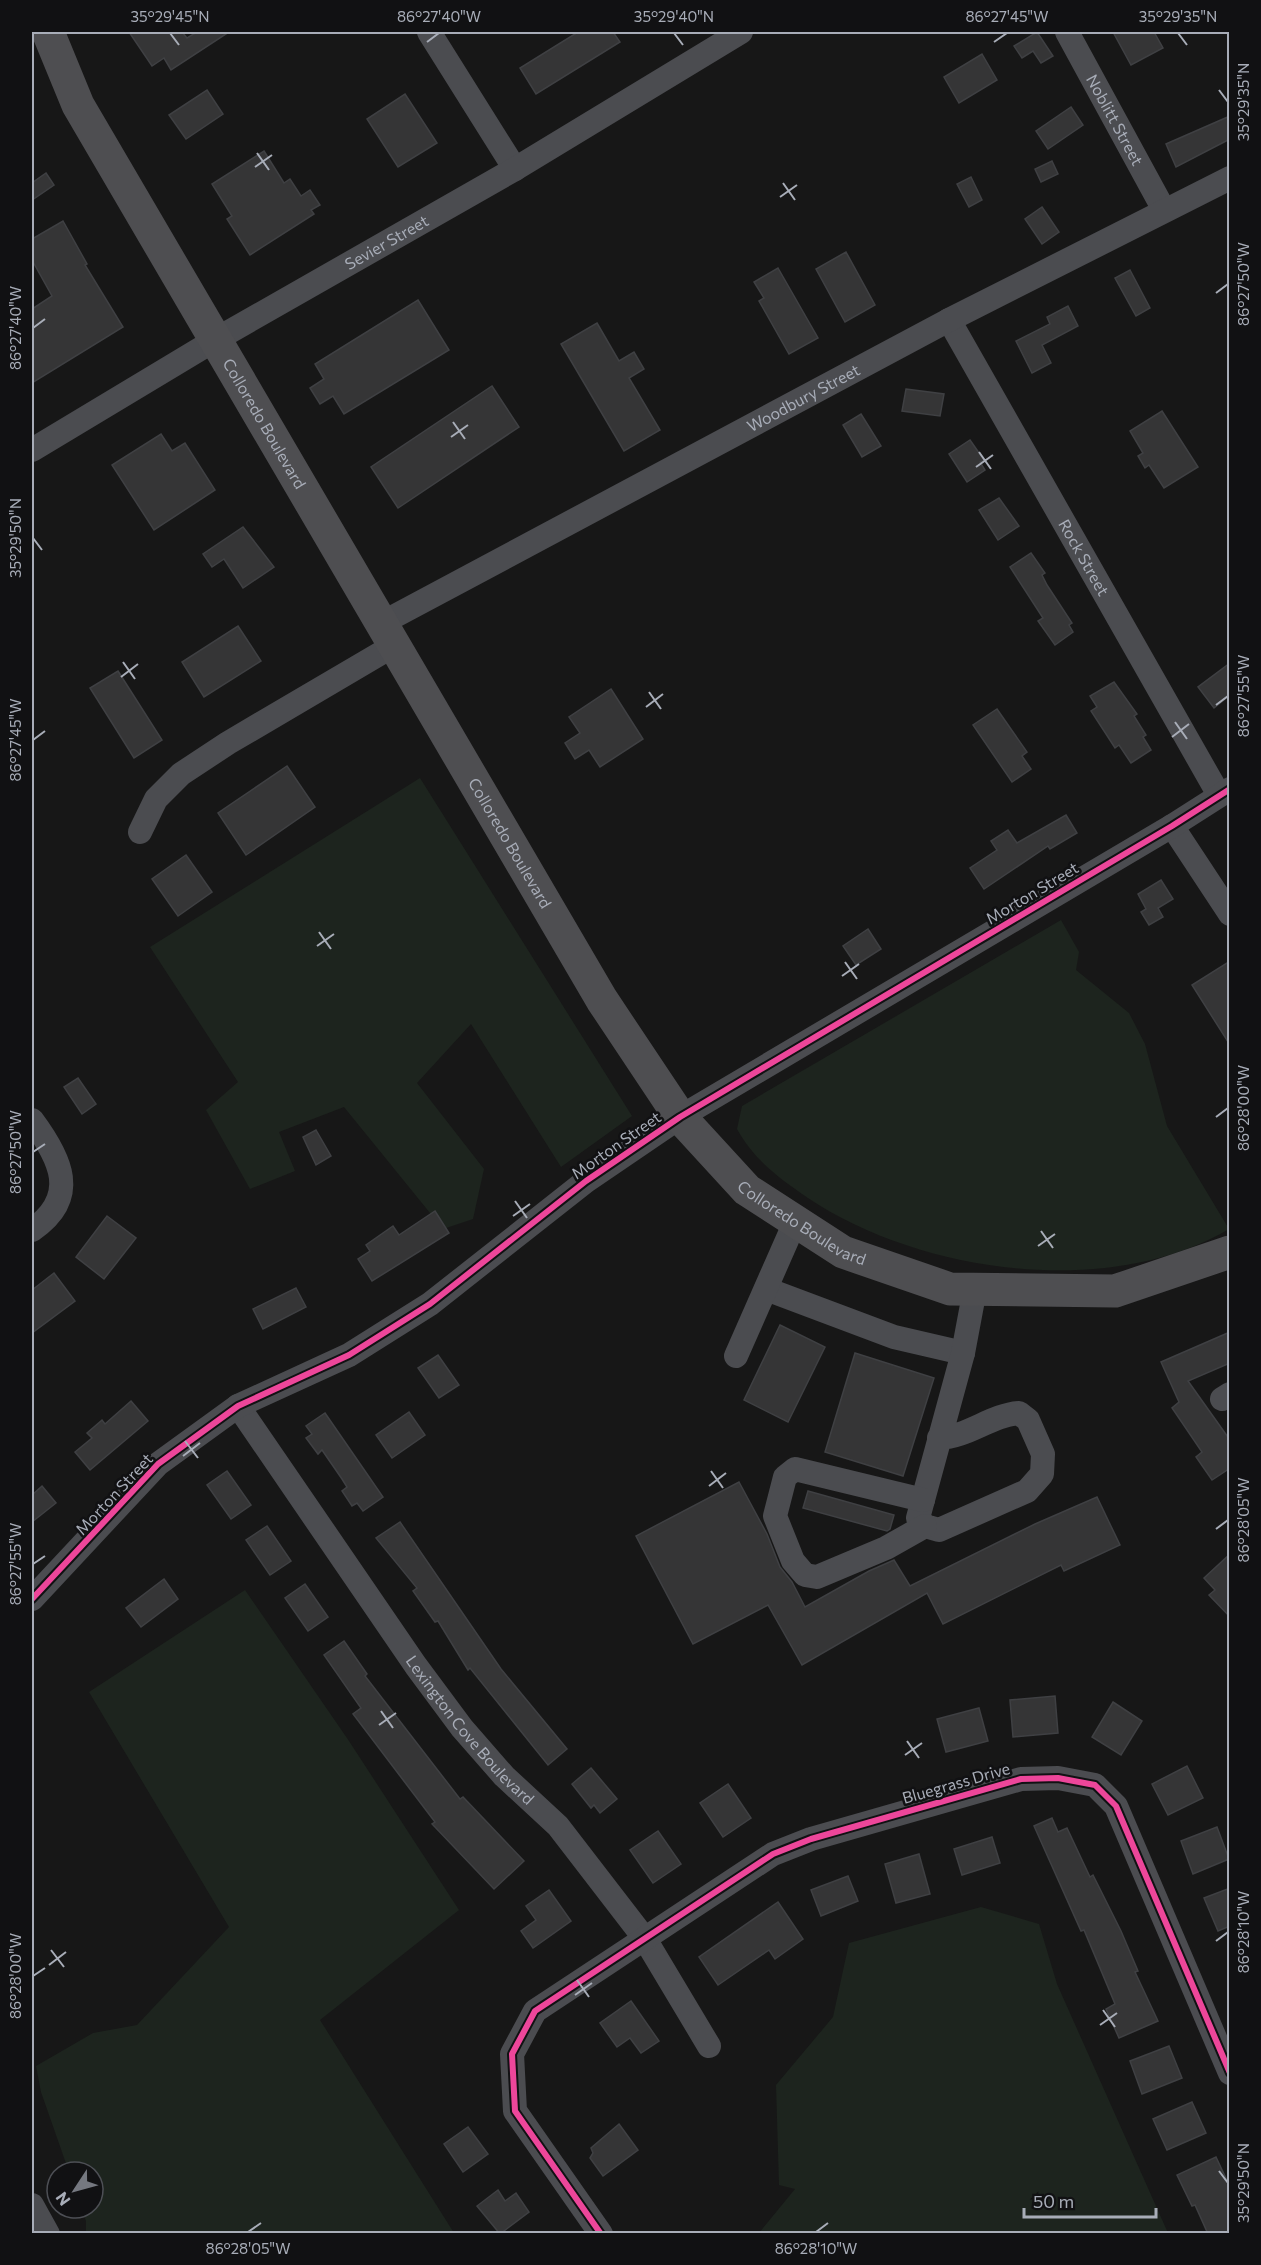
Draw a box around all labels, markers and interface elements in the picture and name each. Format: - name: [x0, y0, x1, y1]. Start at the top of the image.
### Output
- text: 35°29'45"N: [130, 7, 210, 25]
- text: 86°27'40"W: [397, 7, 481, 25]
- text: 35°29'40"N: [634, 7, 714, 25]
- text: 86°27'45"W: [966, 7, 1048, 25]
- text: 35°29'35"N: [1139, 7, 1217, 25]
- text: 35°29'35"N: [1234, 63, 1252, 141]
- street label: Noblitt Street: [1083, 71, 1148, 169]
- street label: Sevier Street: [341, 210, 432, 273]
- text: 86°27'50"W: [1234, 242, 1252, 326]
- text: 86°27'40"W: [6, 286, 24, 370]
- street label: Colloredo Boulevard: [219, 355, 310, 492]
- street label: Woodbury Street: [744, 359, 863, 435]
- text: 35°29'50"N: [6, 498, 24, 578]
- street label: Rock Street: [1055, 516, 1114, 599]
- text: 86°27'55"W: [1234, 655, 1252, 737]
- text: 86°27'45"W: [6, 699, 24, 781]
- street label: Colloredo Boulevard: [465, 774, 556, 911]
- street label: Morton Street: [982, 857, 1082, 928]
- text: 86°28'00"W: [1234, 1065, 1252, 1151]
- street label: Morton Street: [567, 1107, 664, 1182]
- text: 86°27'50"W: [6, 1110, 24, 1194]
- street label: Colloredo Boulevard: [734, 1176, 869, 1268]
- street label: Morton Street: [71, 1449, 157, 1538]
- text: 86°28'05"W: [1234, 1478, 1252, 1562]
- text: 86°27'55"W: [6, 1523, 24, 1605]
- street label: Lexington Cove Boulevard: [403, 1652, 538, 1808]
- street label: Bluegrass Drive: [900, 1758, 1012, 1807]
- text: 86°28'10"W: [1234, 1891, 1252, 1973]
- text: 86°28'00"W: [6, 1933, 24, 2019]
- text: 35°29'50"N: [1234, 2143, 1252, 2223]
- north arrow: [45, 2160, 105, 2220]
- scale bar: [1024, 2181, 1156, 2219]
- text: N: [51, 2189, 74, 2210]
- text: 50 m: [1033, 2190, 1074, 2212]
- text: 86°28'05"W: [206, 2239, 290, 2257]
- text: 86°28'10"W: [775, 2239, 857, 2257]

